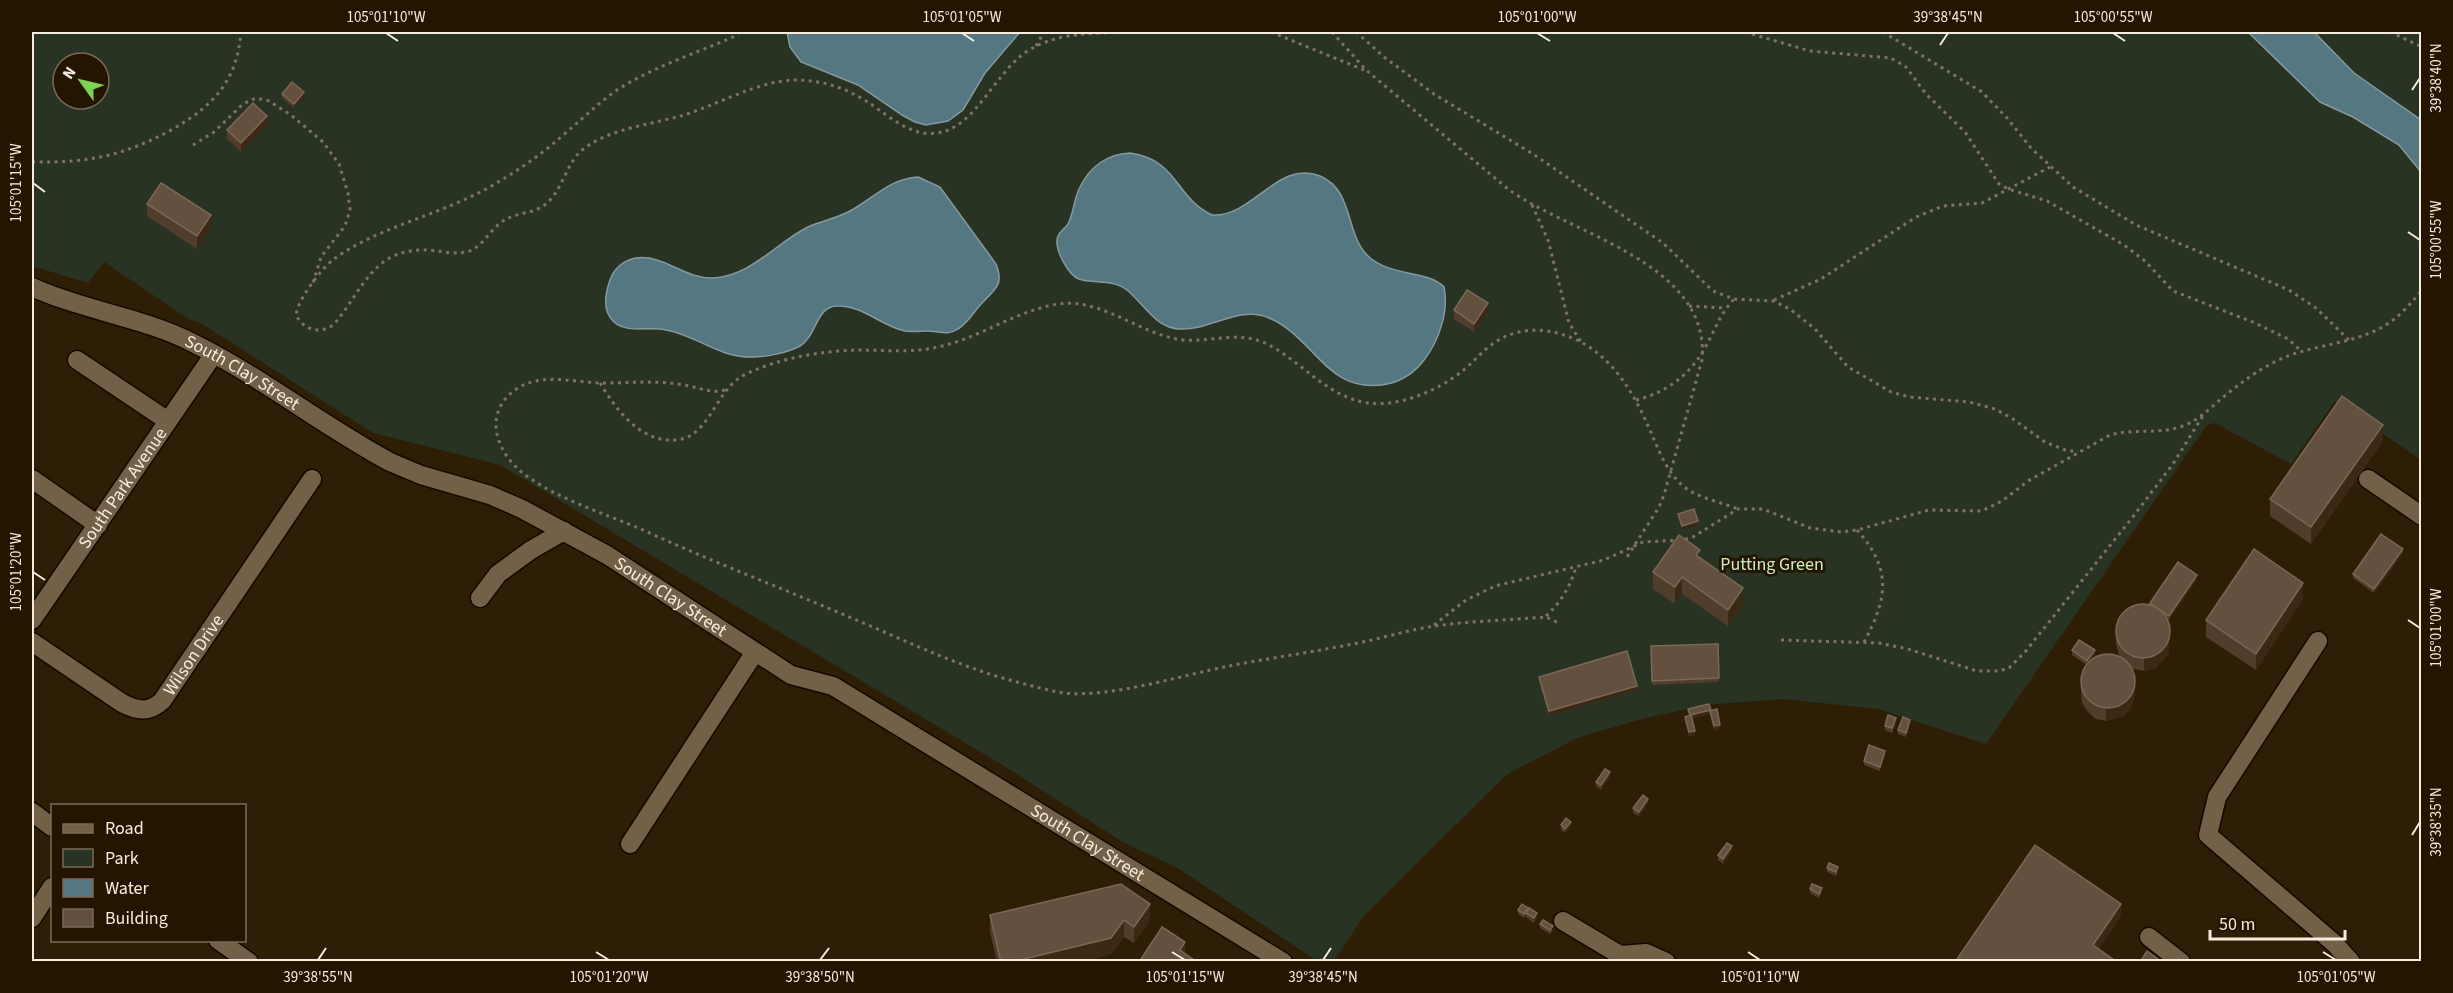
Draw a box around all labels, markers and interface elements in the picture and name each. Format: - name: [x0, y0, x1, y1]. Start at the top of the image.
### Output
- text: 105°01'10"W: [346, 7, 426, 28]
- text: 105°01'05"W: [922, 7, 1002, 28]
- text: 105°01'00"W: [1497, 7, 1577, 28]
- text: 39°38'45"N: [1913, 7, 1983, 28]
- text: 105°00'55"W: [2073, 7, 2153, 28]
- text: 39°38'40"N: [2426, 43, 2447, 113]
- north arrow: [51, 51, 111, 111]
- text: N: [57, 63, 81, 84]
- text: 105°01'15"W: [6, 143, 27, 223]
- text: 105°00'55"W: [2426, 200, 2447, 280]
- street label: South Clay Street: [181, 328, 305, 416]
- street label: South Park Avenue: [72, 422, 173, 553]
- text: 105°01'20"W: [6, 532, 27, 612]
- street label: South Clay Street: [609, 551, 732, 642]
- park label: Putting Green: [1720, 552, 1824, 577]
- text: 105°01'00"W: [2426, 588, 2447, 668]
- street label: Wilson Drive: [157, 609, 230, 700]
- text: 39°38'35"N: [2426, 787, 2447, 857]
- street label: South Clay Street: [1026, 798, 1150, 887]
- legend: [51, 804, 246, 942]
- text: Road: [105, 816, 144, 841]
- text: Park: [105, 846, 139, 871]
- text: Water: [105, 876, 149, 901]
- scale bar: [2210, 903, 2345, 941]
- text: Building: [105, 906, 168, 931]
- text: 50 m: [2219, 912, 2255, 937]
- text: 39°38'55"N: [283, 967, 353, 988]
- text: 105°01'20"W: [569, 967, 649, 988]
- text: 39°38'50"N: [785, 967, 855, 988]
- text: 105°01'15"W: [1145, 967, 1225, 988]
- text: 39°38'45"N: [1288, 967, 1358, 988]
- text: 105°01'10"W: [1720, 967, 1800, 988]
- text: 105°01'05"W: [2296, 967, 2376, 988]

